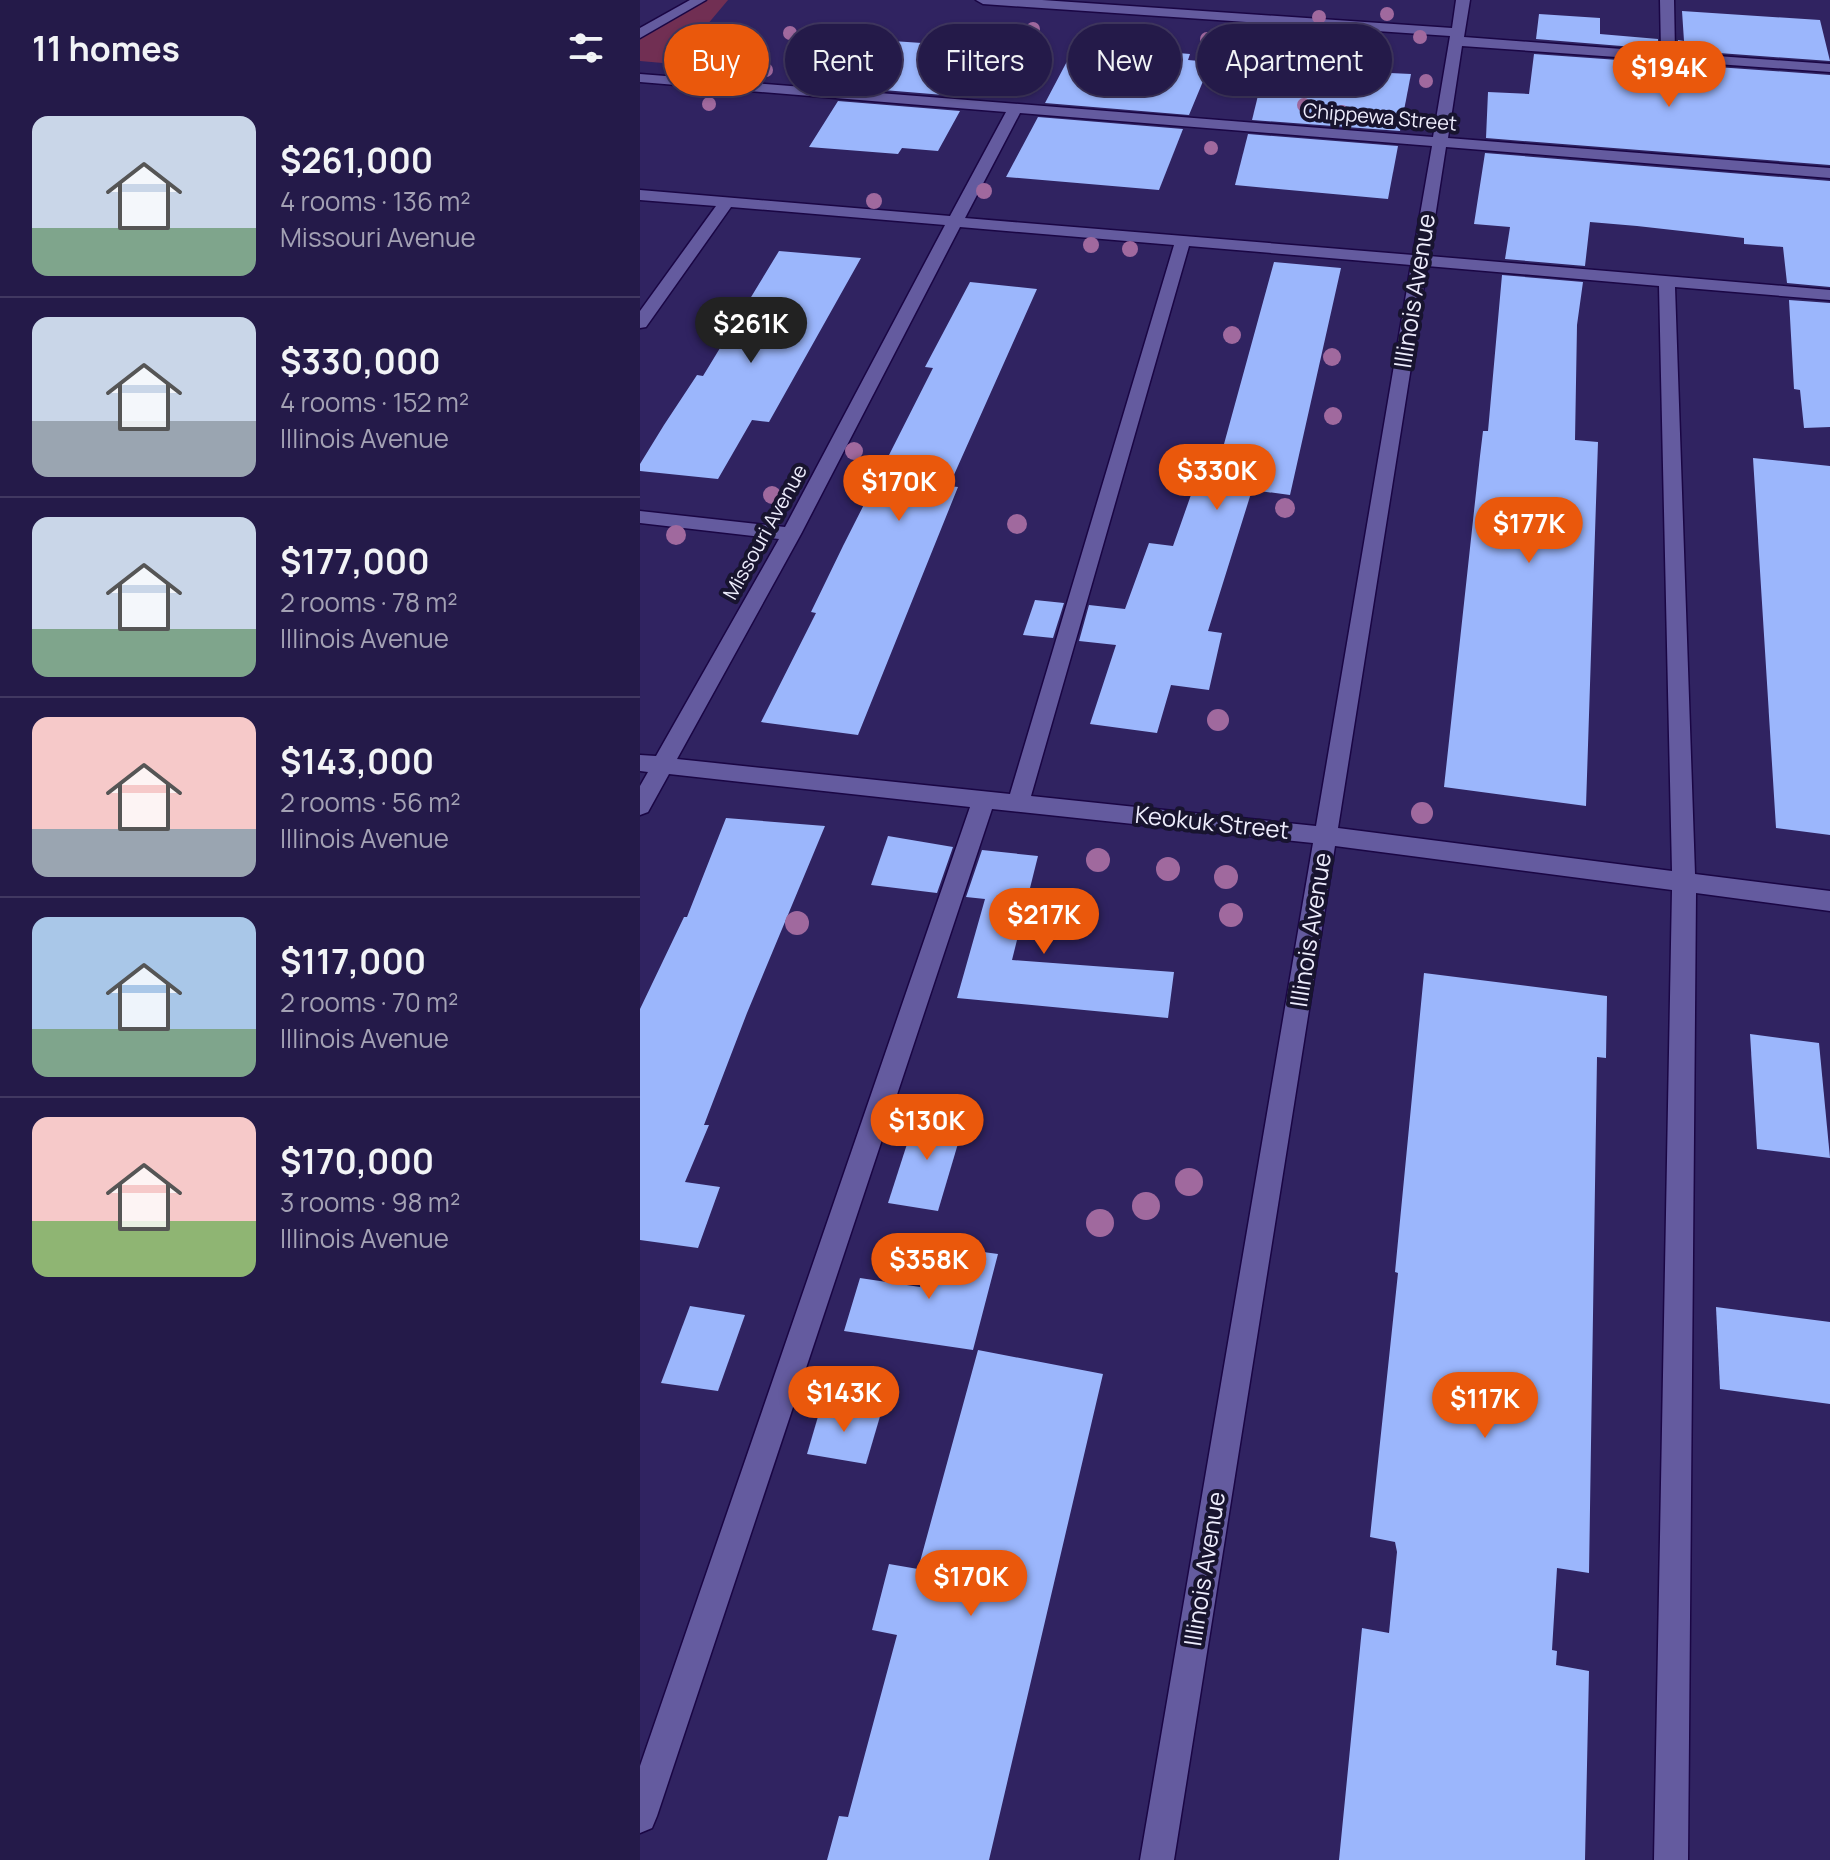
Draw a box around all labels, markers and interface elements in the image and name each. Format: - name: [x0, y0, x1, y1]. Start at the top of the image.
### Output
- chip: Buy: [664, 24, 769, 96]
- chip: Rent: [785, 24, 902, 96]
- chip: Filters: [918, 24, 1052, 96]
- chip: New: [1068, 24, 1181, 96]
- chip: Apartment: [1197, 24, 1392, 96]
- text: 11 homes: [32, 25, 180, 71]
- icon: filters: [564, 26, 608, 70]
- pin: $194K: [1613, 41, 1725, 109]
- text: $194K: [1631, 49, 1707, 85]
- street label: Chippewa Street: [1302, 96, 1458, 137]
- text: $261,000: [280, 137, 433, 183]
- icon: home: [96, 148, 192, 244]
- text: 4 rooms · 136 m²: [280, 183, 471, 219]
- street label: Illinois Avenue: [1385, 211, 1442, 370]
- text: Missouri Avenue: [280, 219, 476, 255]
- pin: $261K: [695, 297, 807, 365]
- text: $261K: [713, 305, 789, 341]
- text: $330,000: [280, 338, 441, 384]
- icon: home: [96, 349, 192, 445]
- text: 4 rooms · 152 m²: [280, 384, 469, 420]
- text: Illinois Avenue: [280, 420, 449, 456]
- pin: $330K: [1161, 444, 1273, 512]
- text: $330K: [1177, 452, 1257, 488]
- pin: $170K: [843, 455, 955, 523]
- street label: Missouri Avenue: [716, 459, 813, 604]
- text: $170K: [861, 463, 937, 499]
- pin: $177K: [1473, 497, 1585, 565]
- text: $177K: [1493, 505, 1565, 541]
- text: $177,000: [280, 538, 430, 584]
- icon: home: [96, 549, 192, 645]
- text: 2 rooms · 78 m²: [280, 584, 458, 620]
- text: Illinois Avenue: [280, 620, 449, 656]
- text: $143,000: [280, 738, 434, 784]
- icon: home: [96, 749, 192, 845]
- text: 2 rooms · 56 m²: [280, 784, 461, 820]
- street label: Keokuk Street: [1133, 797, 1291, 846]
- text: Illinois Avenue: [280, 820, 449, 856]
- street label: Illinois Avenue: [1281, 850, 1338, 1009]
- pin: $217K: [988, 888, 1100, 956]
- text: $217K: [1007, 896, 1081, 932]
- text: $117,000: [280, 938, 426, 984]
- icon: home: [96, 949, 192, 1045]
- text: 2 rooms · 70 m²: [280, 984, 458, 1020]
- text: Illinois Avenue: [280, 1020, 449, 1056]
- pin: $130K: [871, 1094, 983, 1162]
- text: $130K: [889, 1102, 965, 1138]
- text: $170,000: [280, 1138, 434, 1184]
- icon: home: [96, 1149, 192, 1245]
- text: 3 rooms · 98 m²: [280, 1184, 460, 1220]
- text: Illinois Avenue: [280, 1220, 449, 1256]
- pin: $358K: [873, 1233, 985, 1301]
- text: $358K: [889, 1241, 969, 1277]
- pin: $143K: [788, 1366, 900, 1434]
- pin: $117K: [1429, 1372, 1541, 1440]
- text: $143K: [806, 1374, 882, 1410]
- text: $117K: [1450, 1380, 1520, 1416]
- street label: Illinois Avenue: [1175, 1489, 1232, 1648]
- pin: $170K: [915, 1550, 1027, 1618]
- text: $170K: [933, 1558, 1009, 1594]

